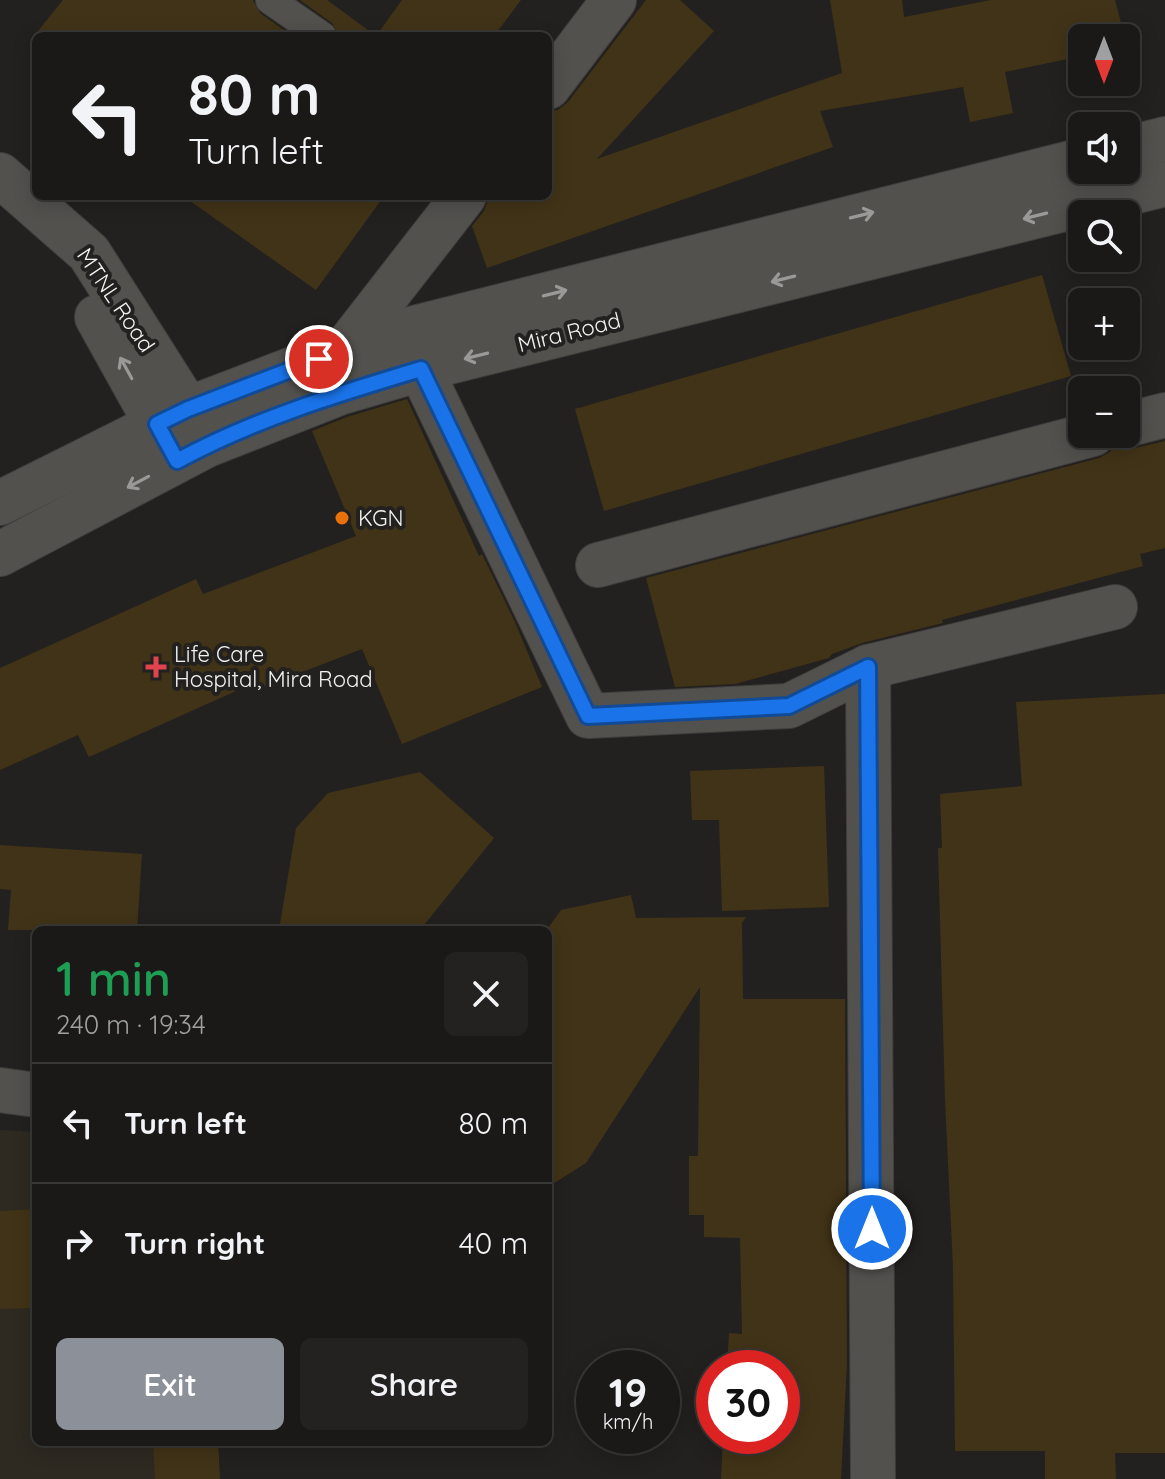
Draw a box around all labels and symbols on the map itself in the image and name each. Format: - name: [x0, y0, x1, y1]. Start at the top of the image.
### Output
- north arrow: [1068, 24, 1140, 96]
- one-way arrow: [848, 207, 874, 222]
- one-way arrow: [1022, 209, 1048, 224]
- street label: MTNL Road: [71, 243, 161, 357]
- one-way arrow: [770, 272, 796, 287]
- one-way arrow: [542, 284, 568, 299]
- street label: Mira Road: [515, 306, 623, 358]
- pin: [285, 325, 353, 393]
- one-way arrow: [464, 349, 490, 364]
- one-way arrow: [118, 357, 133, 381]
- one-way arrow: [127, 474, 151, 490]
- place label: KGN: [358, 504, 404, 532]
- marker: KGN: [333, 509, 351, 527]
- place label: Life Care Hospital, Mira Road: [174, 640, 373, 693]
- marker: Life Care Hospital, Mira Road: [145, 656, 167, 678]
- position arrow: [830, 1187, 914, 1271]
- speed limit sign: 30: [696, 1350, 800, 1454]

